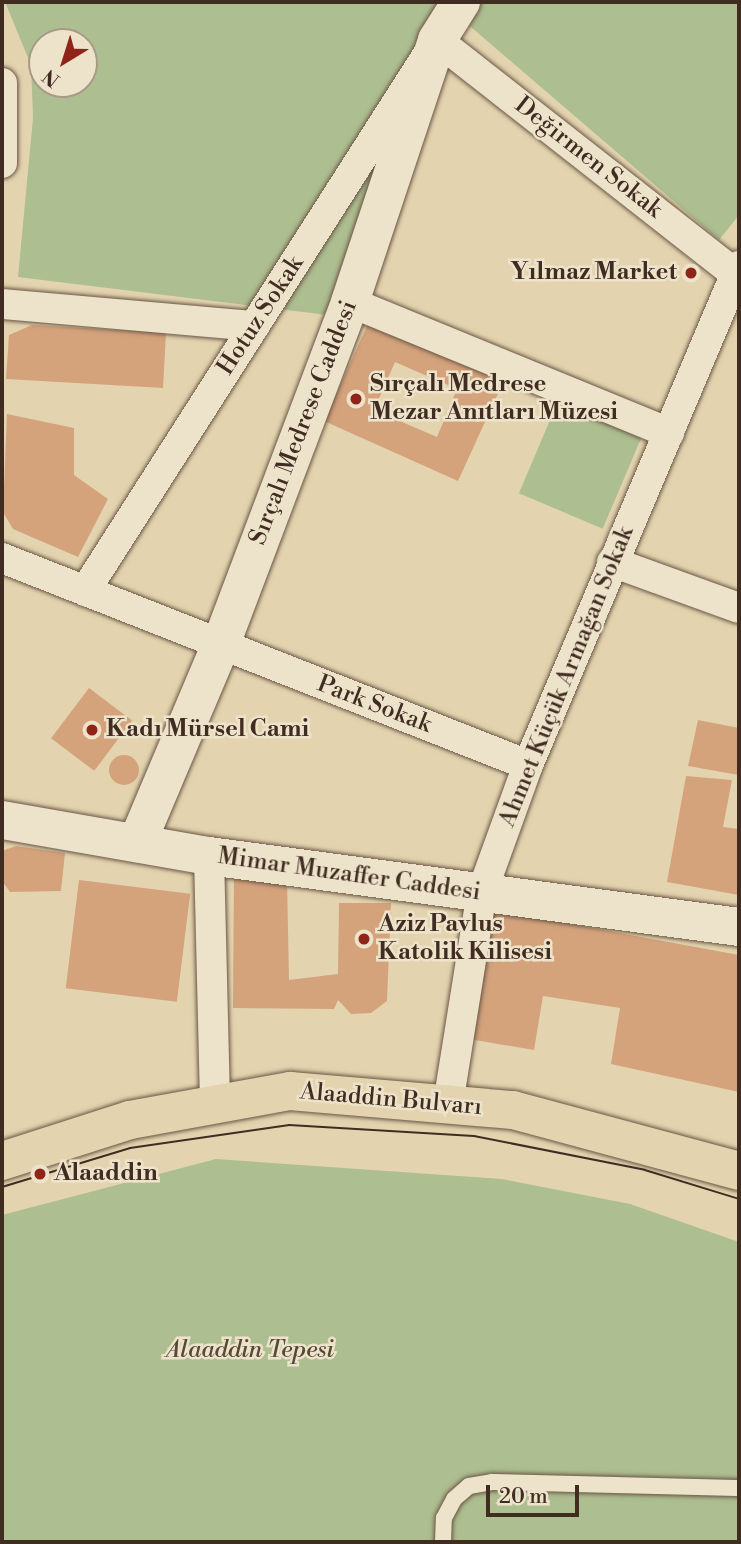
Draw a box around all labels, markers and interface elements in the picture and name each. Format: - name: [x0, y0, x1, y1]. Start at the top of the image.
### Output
- north arrow: [28, 28, 98, 98]
- text: N: [38, 64, 65, 92]
- street label: Değirmen Sokak: [508, 91, 668, 225]
- street label: Hotuz Sokak: [212, 251, 310, 381]
- place label: Yılmaz Market: [510, 259, 677, 287]
- marker: Yılmaz Market: [683, 265, 699, 281]
- street label: Sırçalı Medrese Caddesi: [244, 297, 364, 549]
- place label: Sırçalı Medrese Mezar Anıtları Müzesi: [370, 371, 618, 427]
- marker: Sırçalı Medrese Mezar Anıtları Müzesi: [348, 391, 364, 407]
- street label: Ahmet Küçük Armağan Sokak: [493, 522, 641, 832]
- street label: Park Sokak: [313, 670, 435, 740]
- place label: Kadı Mürsel Cami: [106, 716, 309, 744]
- marker: Kadı Mürsel Cami: [84, 722, 100, 738]
- street label: Mimar Muzaffer Caddesi: [216, 842, 482, 908]
- place label: Aziz Pavlus Katolik Kilisesi: [378, 911, 552, 967]
- marker: Aziz Pavlus Katolik Kilisesi: [356, 931, 372, 947]
- street label: Alaaddin Bulvarı: [299, 1078, 483, 1122]
- place label: Alaaddin: [54, 1160, 158, 1188]
- marker: Alaaddin: [32, 1166, 48, 1182]
- park label: Alaaddin Tepesi: [166, 1337, 334, 1365]
- scale bar: [489, 1470, 582, 1514]
- text: 20 m: [499, 1484, 548, 1510]

